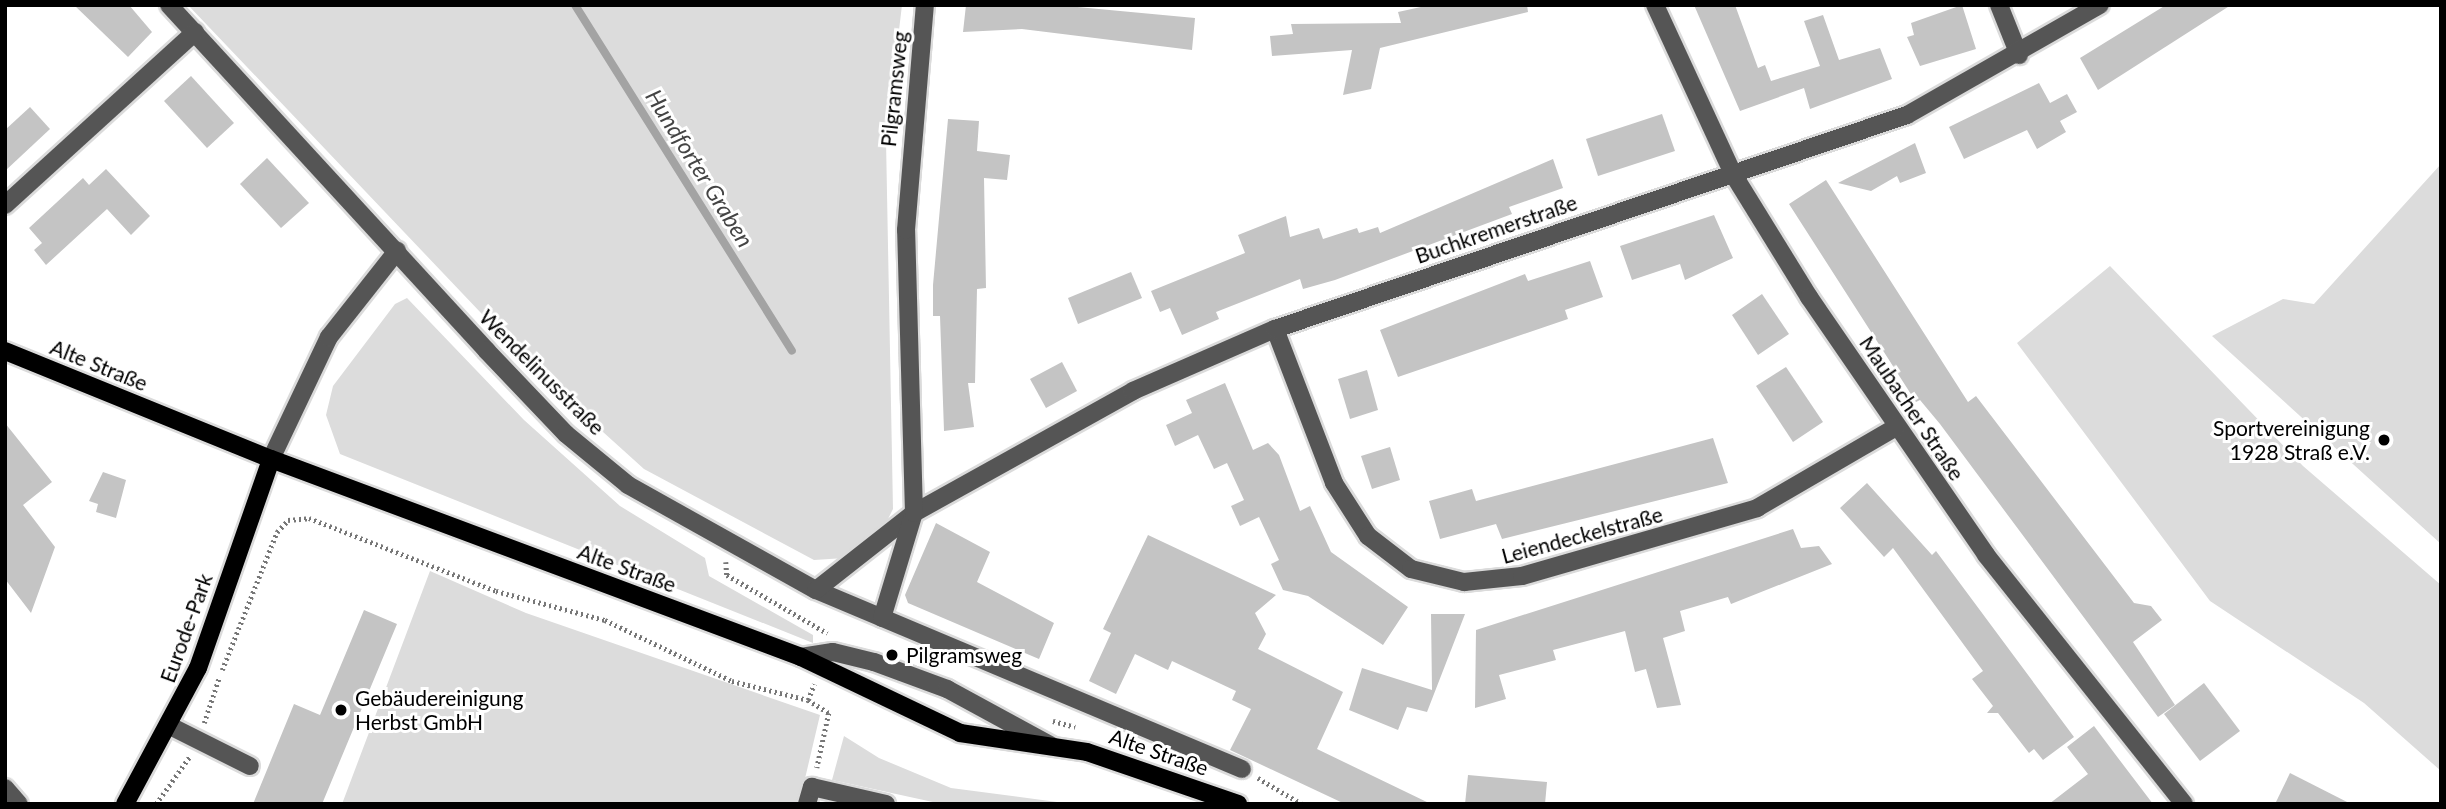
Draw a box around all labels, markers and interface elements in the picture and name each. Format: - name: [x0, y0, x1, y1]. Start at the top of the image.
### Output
- street label: Pilgramsweg: [875, 30, 913, 148]
- water label: Hundforter Graben: [640, 84, 760, 252]
- street label: Buchkremerstraße: [1412, 189, 1580, 269]
- street label: Wendelinusstraße: [474, 304, 610, 440]
- street label: Maubacher Straße: [1854, 331, 1970, 485]
- street label: Alte Straße: [47, 334, 151, 396]
- place label: Sportvereinigung 1928 Straß e.V.: [2213, 415, 2370, 465]
- marker: Sportvereinigung 1928 Straß e.V.: [2376, 432, 2392, 448]
- street label: Leiendeckelstraße: [1499, 501, 1665, 569]
- street label: Alte Straße: [574, 539, 680, 597]
- street label: Eurode-Park: [155, 570, 217, 686]
- place label: Pilgramsweg: [906, 642, 1022, 668]
- marker: Pilgramsweg: [884, 647, 900, 663]
- place label: Gebäudereinigung Herbst GmbH: [355, 685, 523, 735]
- marker: Gebäudereinigung Herbst GmbH: [333, 702, 349, 718]
- street label: Alte Straße: [1106, 723, 1212, 781]

